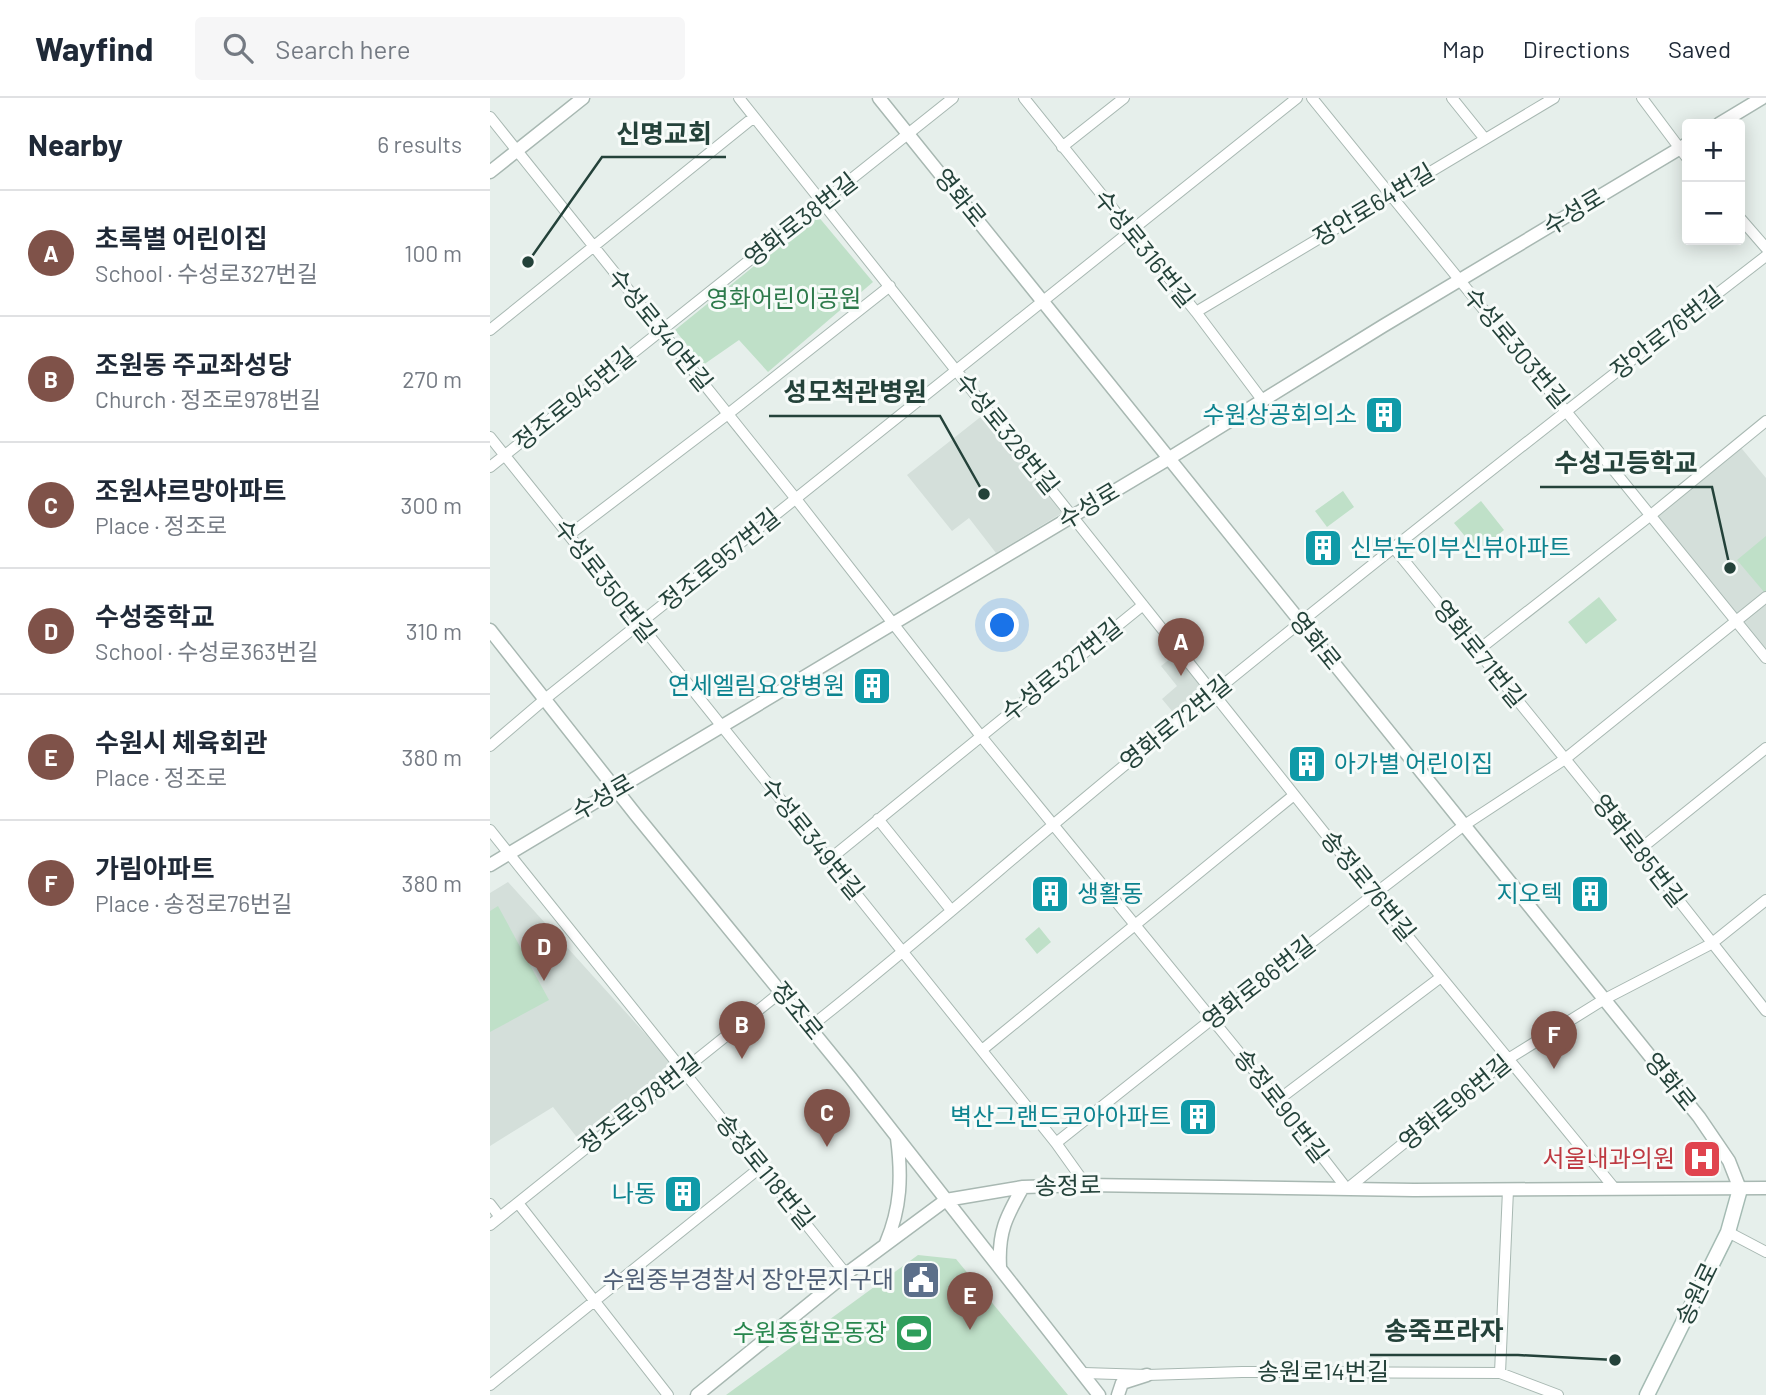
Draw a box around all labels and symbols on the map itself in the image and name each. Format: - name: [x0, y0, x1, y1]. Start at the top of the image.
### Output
- callout: 신명교회: [602, 110, 726, 157]
- text: 신명교회: [616, 117, 712, 148]
- street label: 장안로64번길: [1307, 156, 1439, 251]
- street label: 영화로: [929, 162, 993, 232]
- street label: 영화로38번길: [738, 166, 862, 272]
- street label: 수성로: [1537, 181, 1609, 240]
- street label: 수성로316번길: [1089, 183, 1202, 313]
- street label: 수성로340번길: [603, 262, 719, 396]
- street label: 장안로76번길: [1604, 279, 1728, 385]
- street label: 수성로303번길: [1458, 281, 1576, 413]
- park label: 영화어린이공원: [707, 283, 861, 312]
- street label: 정조로945번길: [507, 340, 641, 456]
- street label: 수성로328번길: [950, 366, 1066, 500]
- callout: 성모척관병원: [769, 369, 940, 416]
- text: 성모척관병원: [783, 375, 927, 406]
- building icon: 수원상공회의소: [1363, 394, 1405, 436]
- place label: 수원상공회의소: [1202, 399, 1357, 428]
- callout: 수성고등학교: [1540, 440, 1712, 487]
- text: 수성고등학교: [1554, 446, 1698, 477]
- street label: 수성로: [1052, 475, 1124, 534]
- street label: 정조로957번길: [653, 501, 785, 616]
- street label: 수성로350번길: [549, 513, 663, 648]
- building icon: 신부눈이부신뷰아파트: [1302, 527, 1344, 569]
- place label: 신부눈이부신뷰아파트: [1350, 532, 1571, 561]
- street label: 영화로71번길: [1428, 593, 1532, 713]
- street label: 영화로: [1284, 605, 1348, 675]
- your location: [985, 608, 1019, 642]
- street label: 수성로327번길: [995, 611, 1127, 726]
- pin: A: [1158, 618, 1204, 676]
- building icon: 연세엘림요양병원: [851, 665, 893, 707]
- street label: 영화로72번길: [1114, 668, 1236, 775]
- place label: 연세엘림요양병원: [668, 670, 845, 699]
- building icon: 아가별 어린이집: [1286, 743, 1328, 785]
- place label: 아가별 어린이집: [1334, 748, 1493, 777]
- street label: 수성로: [566, 767, 638, 825]
- street label: 수성로349번길: [755, 771, 871, 905]
- street label: 영화로85번길: [1587, 788, 1693, 912]
- street label: 송정로76번길: [1316, 824, 1423, 946]
- building icon: 생활동: [1029, 873, 1071, 915]
- building icon: 지오텍: [1569, 873, 1611, 915]
- place label: 생활동: [1077, 878, 1143, 907]
- place label: 지오텍: [1497, 878, 1563, 907]
- pin: D: [521, 923, 567, 981]
- street label: 영화로86번길: [1196, 929, 1320, 1035]
- street label: 정조로: [766, 975, 830, 1045]
- pin: B: [719, 1001, 765, 1059]
- pin: F: [1531, 1011, 1577, 1069]
- street label: 송정로90번길: [1229, 1042, 1336, 1168]
- street label: 정조로978번길: [572, 1046, 706, 1159]
- street label: 영화로: [1639, 1046, 1703, 1116]
- street label: 영화로96번길: [1392, 1048, 1516, 1156]
- pin: C: [804, 1089, 850, 1147]
- building icon: 벽산그랜드코아아파트: [1177, 1096, 1219, 1138]
- place label: 벽산그랜드코아아파트: [950, 1101, 1171, 1130]
- street label: 송정로118번길: [711, 1108, 821, 1234]
- hospital icon: 서울내과의원: [1681, 1138, 1723, 1180]
- place label: 서울내과의원: [1543, 1143, 1675, 1172]
- street label: 송정로: [1035, 1169, 1101, 1200]
- building icon: 나동: [662, 1173, 704, 1215]
- place label: 나동: [612, 1178, 656, 1207]
- street label: 송원로: [1668, 1257, 1723, 1329]
- public building icon: 수원중부경찰서 장안문지구대: [900, 1259, 942, 1301]
- place label: 수원중부경찰서 장안문지구대: [602, 1264, 894, 1293]
- pin: E: [947, 1272, 993, 1330]
- callout: 송죽프라자: [1370, 1308, 1518, 1355]
- sports icon: 수원종합운동장: [893, 1312, 935, 1354]
- text: 송죽프라자: [1384, 1314, 1504, 1345]
- place label: 수원종합운동장: [732, 1317, 887, 1346]
- street label: 송원로14번길: [1257, 1356, 1389, 1385]

